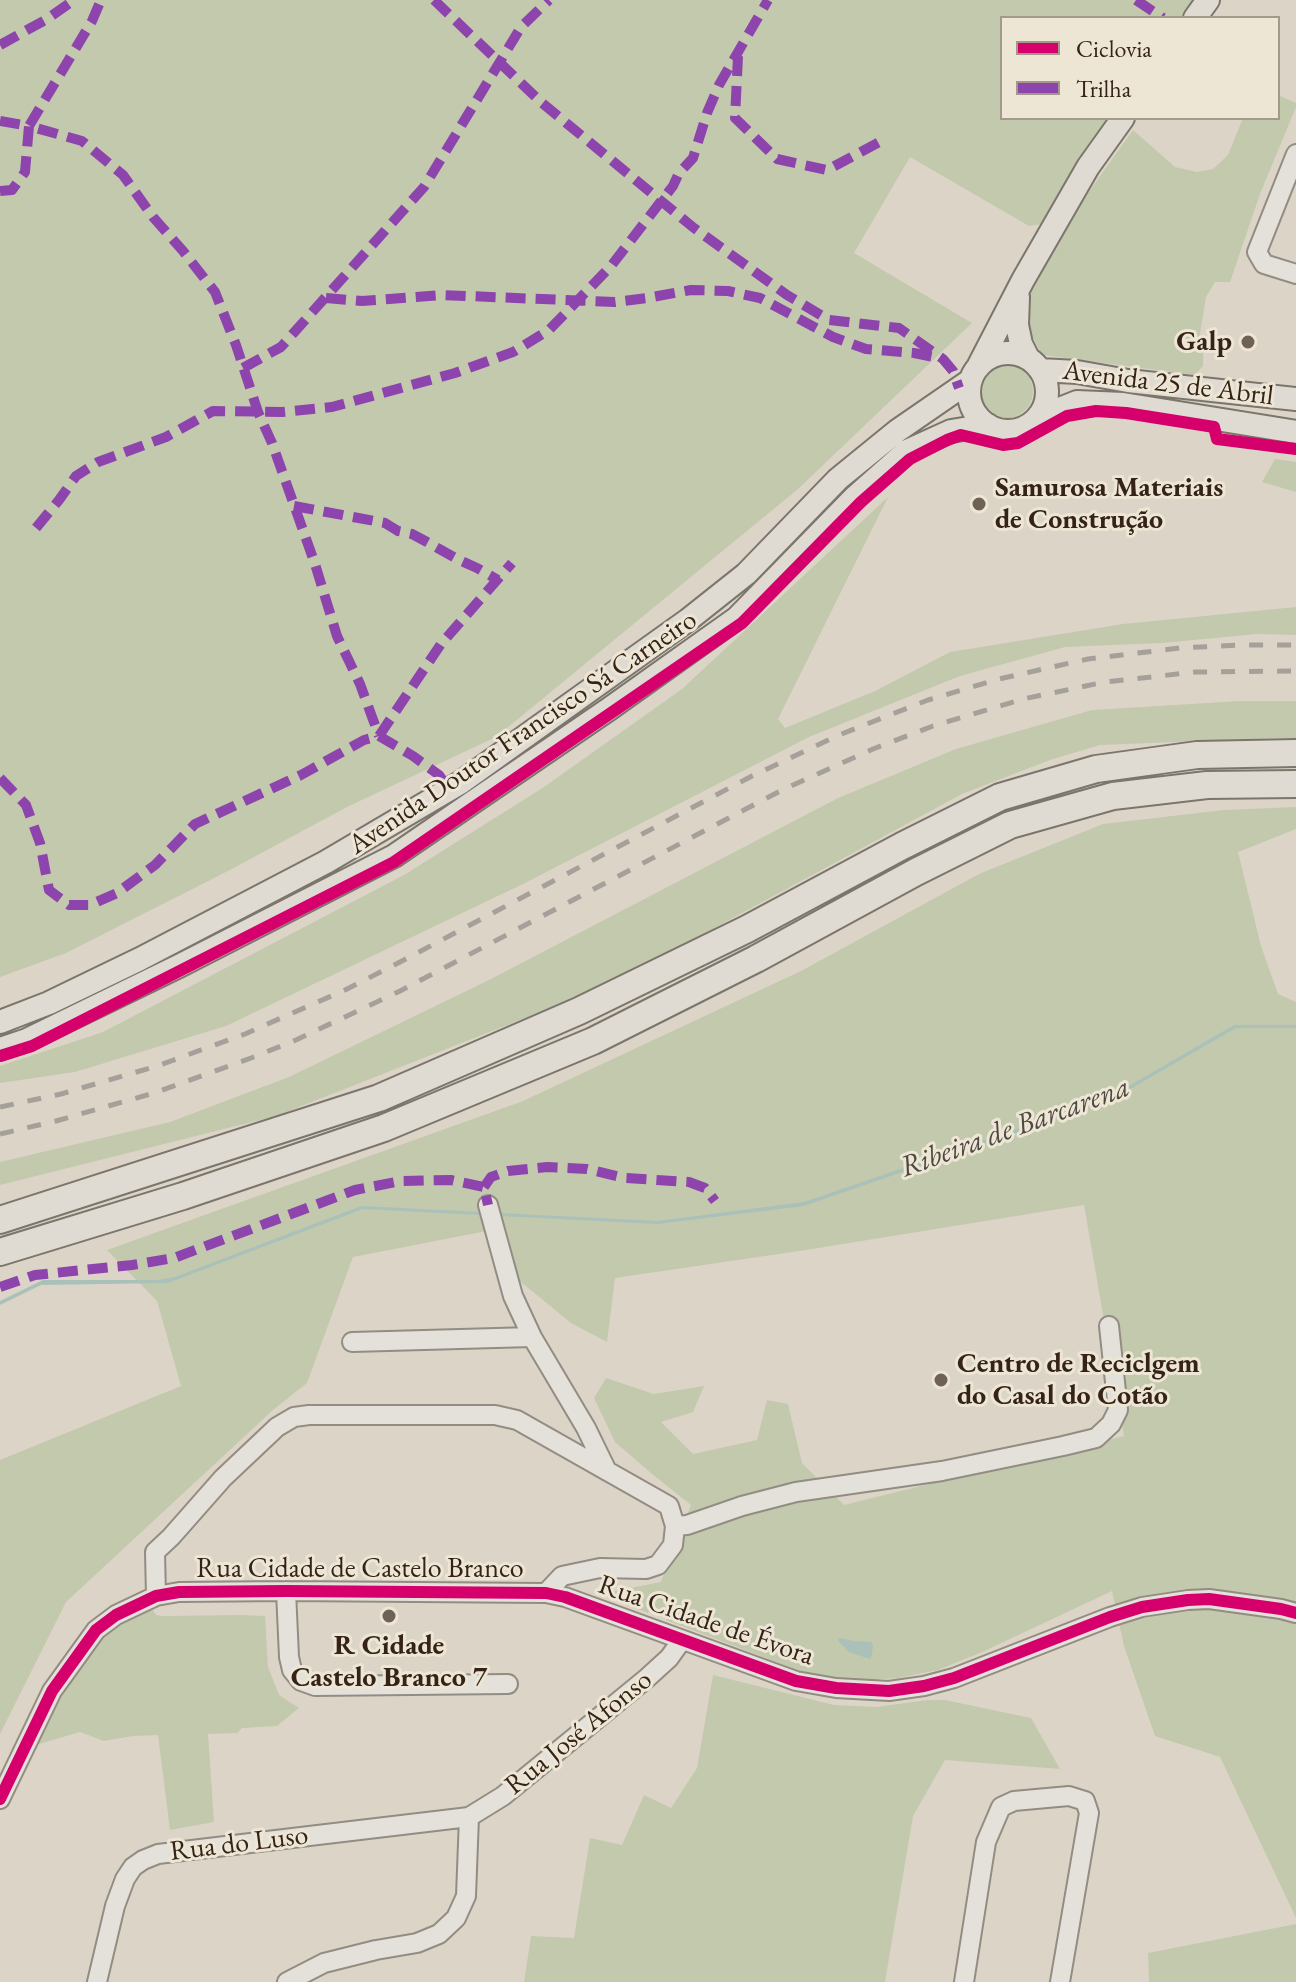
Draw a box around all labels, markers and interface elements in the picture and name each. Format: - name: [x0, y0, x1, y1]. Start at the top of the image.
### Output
- legend: [1000, 16, 1280, 120]
- text: Ciclovia: [1076, 33, 1152, 64]
- text: Trilha: [1076, 73, 1131, 104]
- place label: Galp: [1176, 325, 1232, 359]
- marker: Galp: [1239, 333, 1257, 351]
- street label: Avenida 25 de Abril: [1061, 354, 1275, 414]
- place label: Samurosa Materiais de Construção: [995, 471, 1223, 537]
- marker: Samurosa Materiais de Construção: [970, 495, 988, 513]
- street label: Avenida Doutor Francisco Sá Carneiro: [342, 604, 704, 862]
- water label: Ribeira de Barcarena: [895, 1070, 1135, 1186]
- place label: Centro de Reciclgem do Casal do Cotão: [957, 1347, 1200, 1413]
- marker: Centro de Reciclgem do Casal do Cotão: [932, 1371, 950, 1389]
- street label: Rua Cidade de Castelo Branco: [196, 1552, 524, 1586]
- street label: Rua Cidade de Évora: [594, 1568, 818, 1674]
- marker: R Cidade Castelo Branco 7: [380, 1607, 398, 1625]
- place label: R Cidade Castelo Branco 7: [291, 1629, 487, 1695]
- street label: Rua José Afonso: [499, 1663, 659, 1803]
- street label: Rua do Luso: [168, 1819, 310, 1869]

